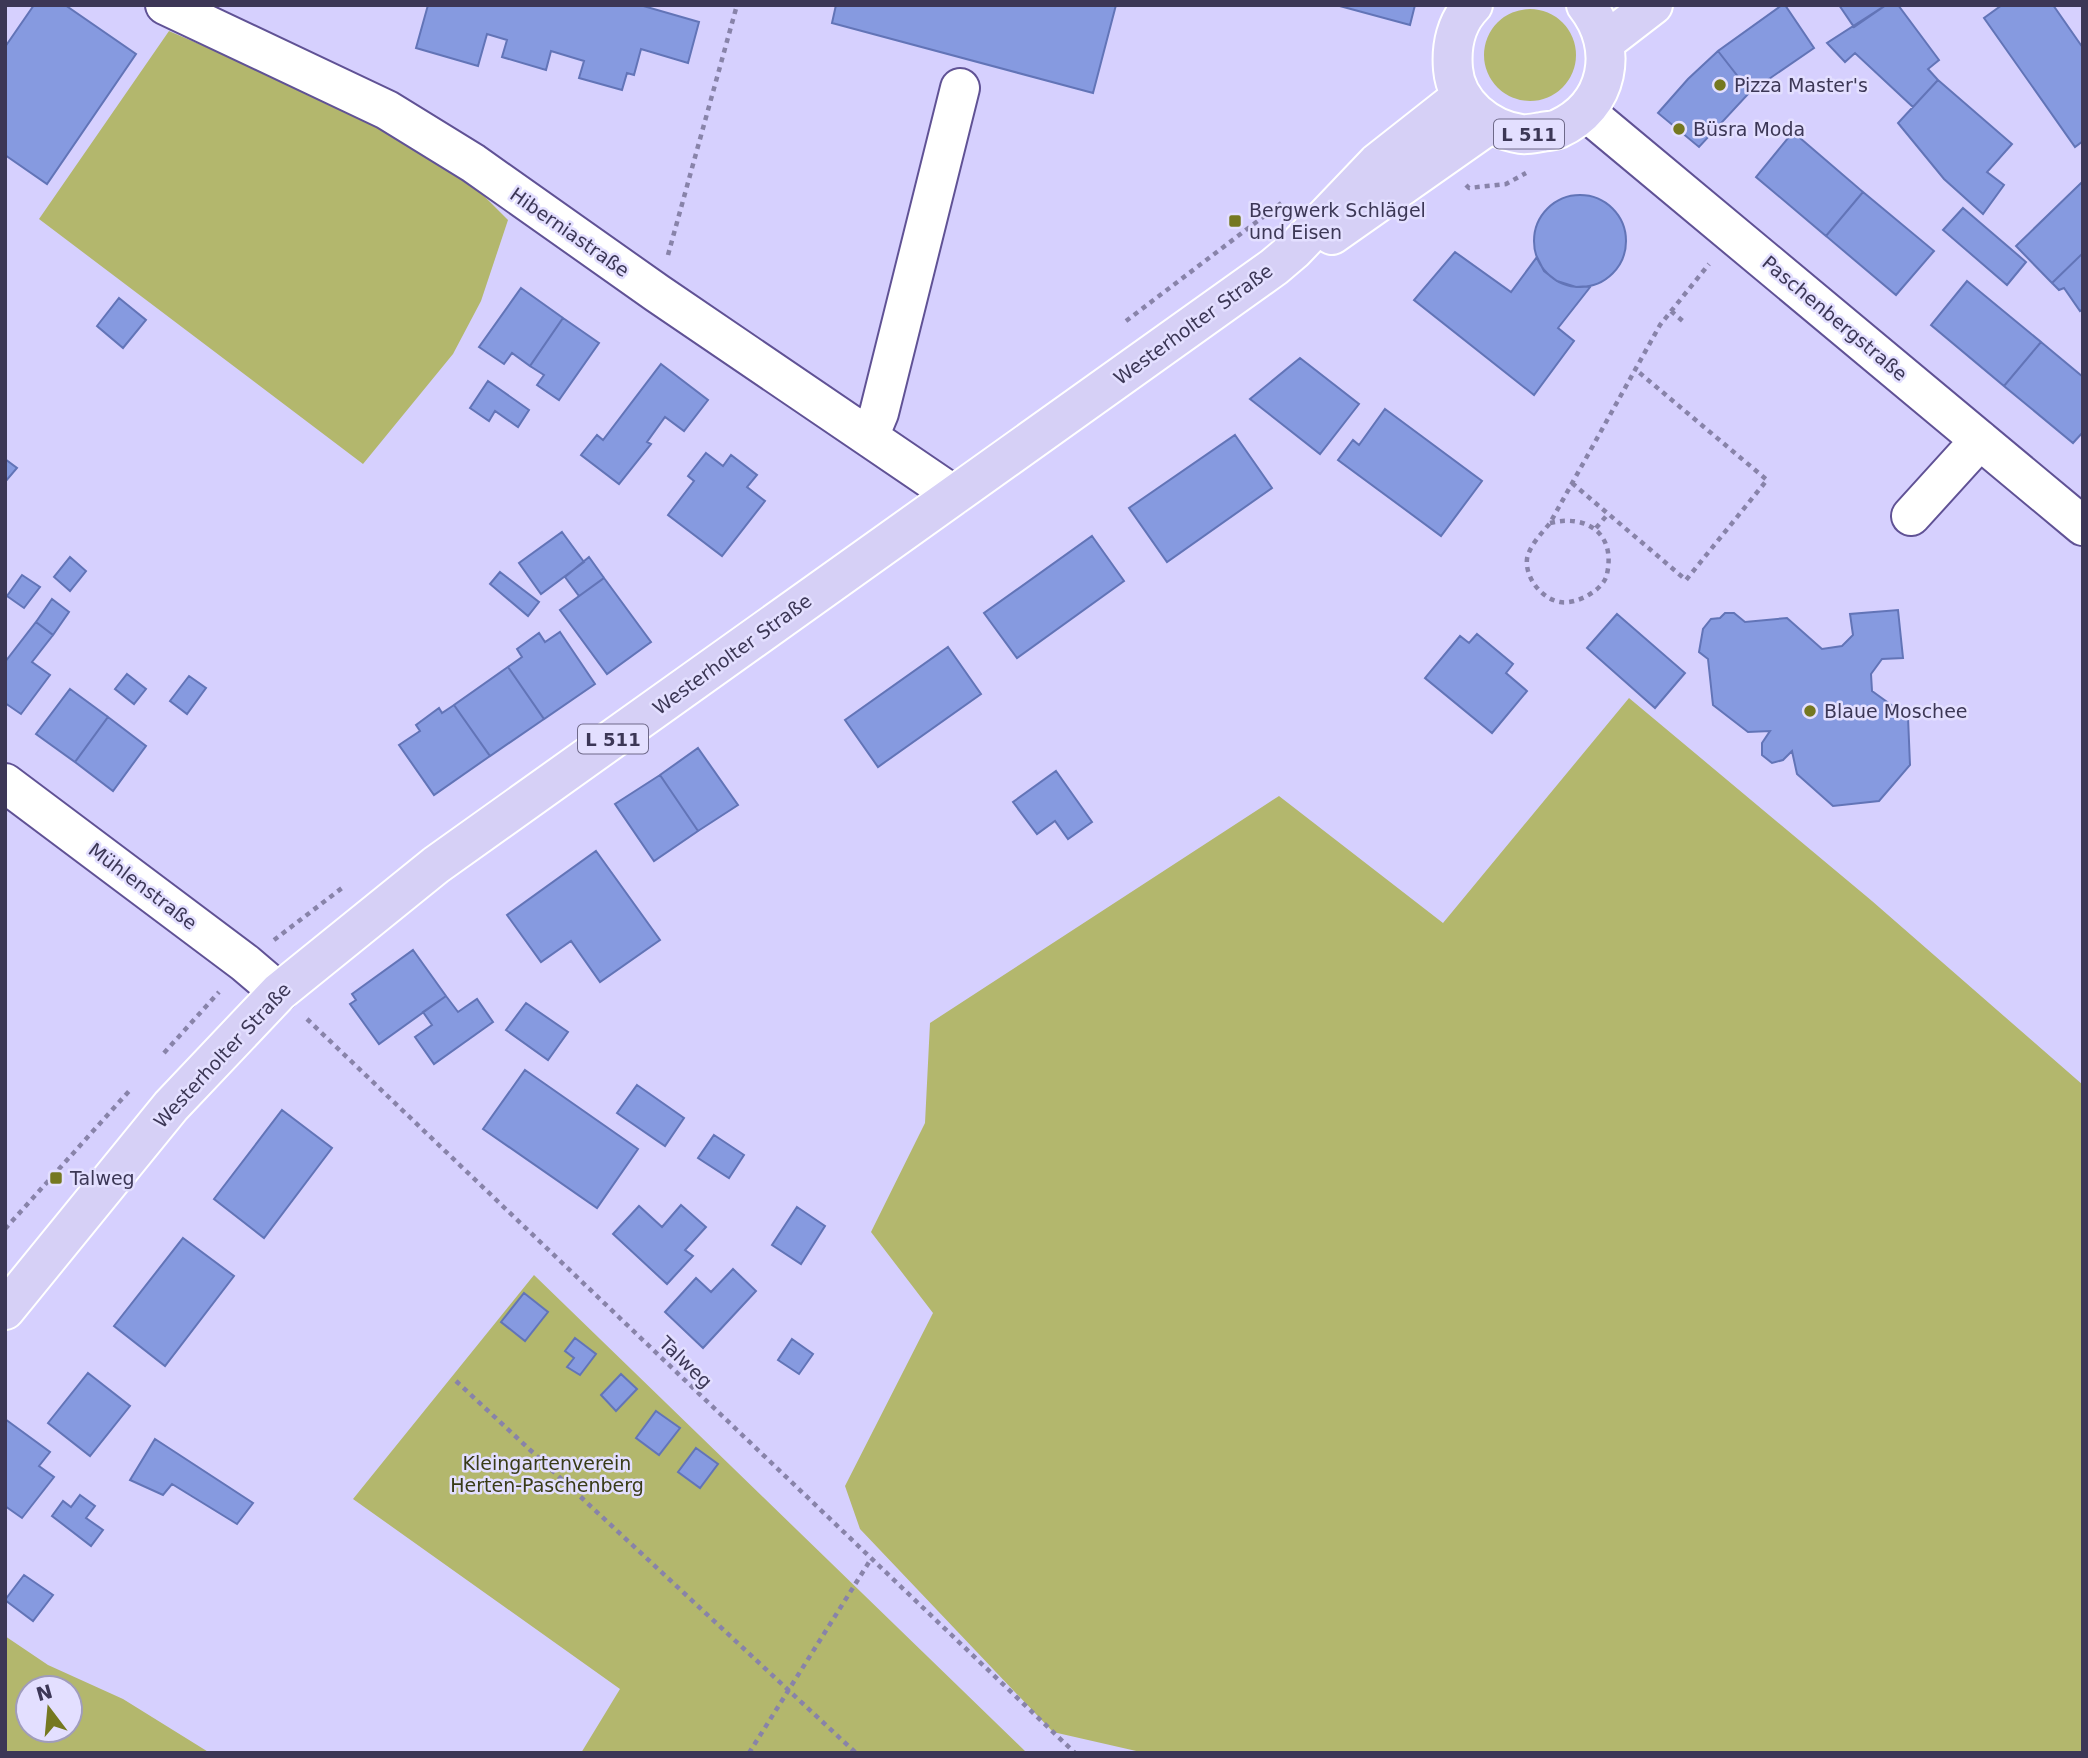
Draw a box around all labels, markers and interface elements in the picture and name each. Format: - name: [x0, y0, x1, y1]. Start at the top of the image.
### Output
- place label: Pizza Master's: [1734, 74, 1868, 96]
- marker: Pizza Master's: [1712, 77, 1728, 93]
- place label: Büsra Moda: [1693, 118, 1805, 140]
- road number: L 511: [1494, 119, 1564, 148]
- marker: Büsra Moda: [1671, 121, 1687, 137]
- street label: Hiberniastraße: [506, 183, 634, 281]
- place label: Bergwerk Schlägel und Eisen: [1249, 199, 1426, 243]
- marker: Bergwerk Schlägel und Eisen: [1227, 213, 1243, 229]
- street label: Paschenbergstraße: [1758, 251, 1912, 385]
- street label: Westerholter Straße: [1110, 259, 1276, 389]
- street label: Westerholter Straße: [649, 589, 815, 719]
- place label: Blaue Moschee: [1824, 700, 1968, 722]
- marker: Blaue Moschee: [1802, 703, 1818, 719]
- road number: L 511: [578, 724, 648, 754]
- street label: Mühlenstraße: [84, 838, 202, 934]
- street label: Westerholter Straße: [149, 978, 295, 1132]
- place label: Talweg: [69, 1167, 135, 1189]
- marker: Talweg: [48, 1170, 64, 1186]
- street label: Talweg: [654, 1331, 717, 1392]
- park label: Kleingartenverein Herten-Paschenberg: [450, 1452, 644, 1496]
- north arrow: [14, 1674, 84, 1744]
- text: N: [34, 1680, 55, 1705]

